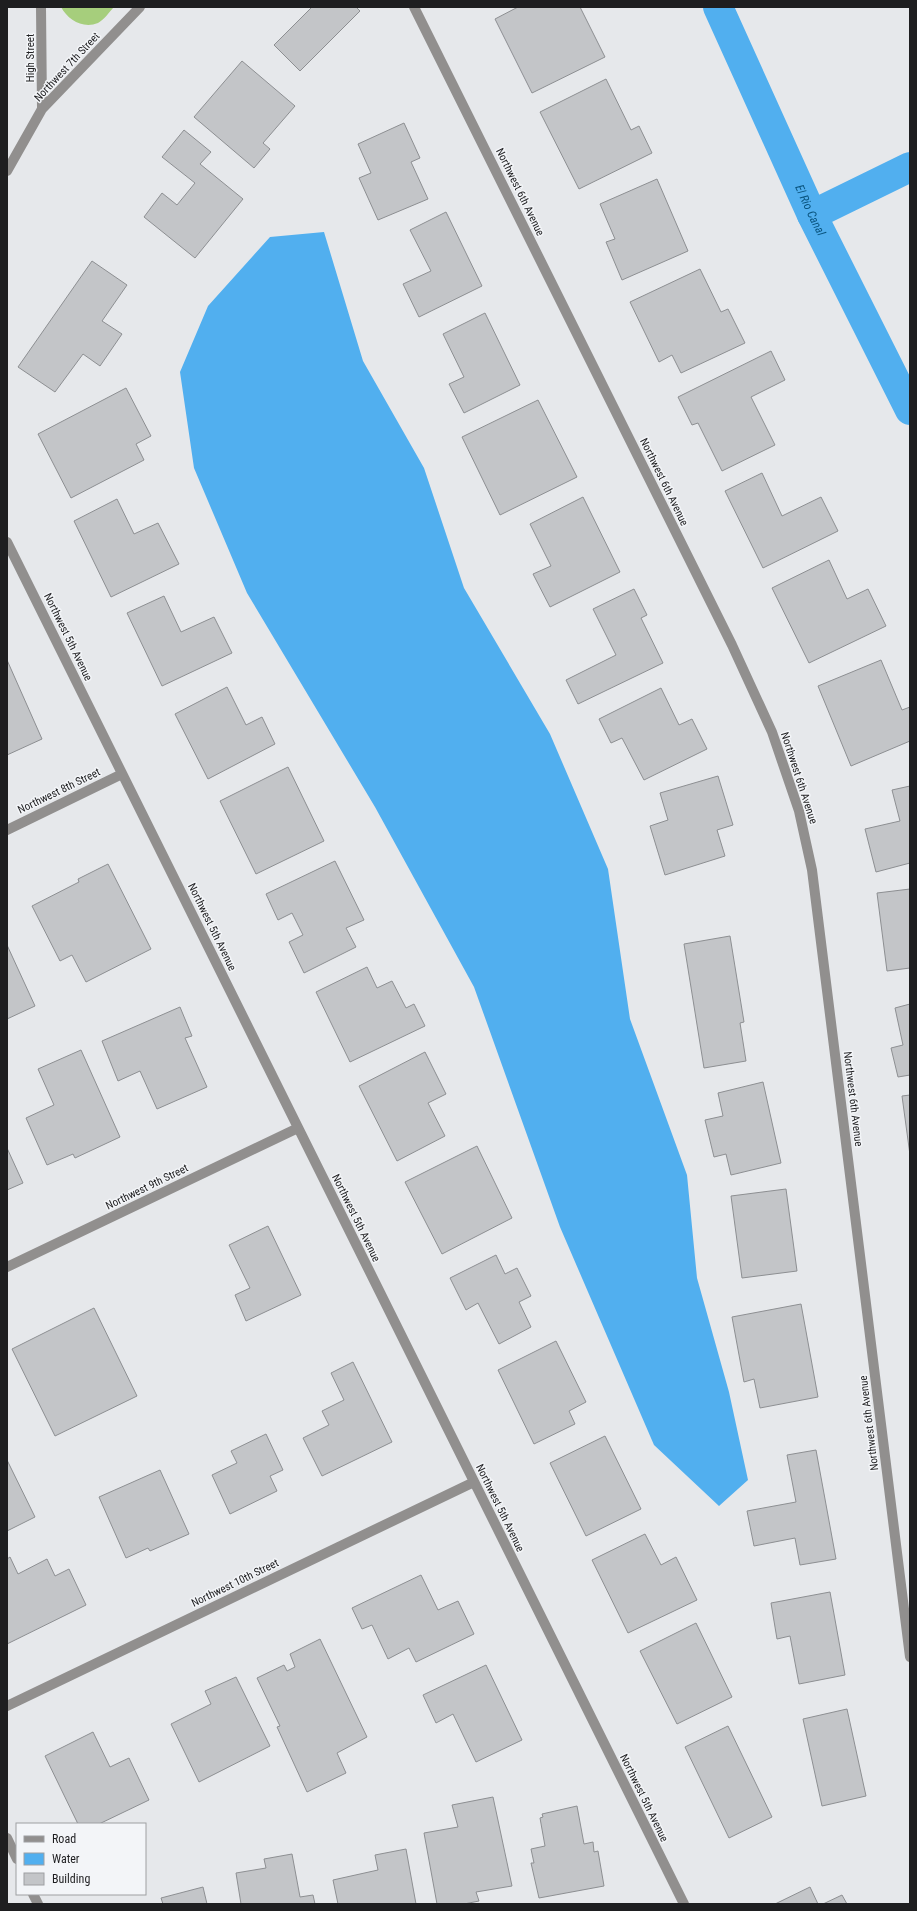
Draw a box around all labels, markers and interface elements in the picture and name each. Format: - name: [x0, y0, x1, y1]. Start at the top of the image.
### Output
- street label: Northwest 7th Street: [32, 30, 102, 104]
- street label: High Street: [24, 34, 37, 82]
- street label: Northwest 6th Avenue: [493, 146, 547, 238]
- water label: El Rio Canal: [792, 182, 828, 238]
- street label: Northwest 6th Avenue: [637, 436, 691, 528]
- street label: Northwest 5th Avenue: [41, 591, 95, 683]
- street label: Northwest 6th Avenue: [778, 730, 820, 826]
- street label: Northwest 8th Street: [16, 765, 102, 817]
- street label: Northwest 5th Avenue: [185, 881, 239, 973]
- street label: Northwest 6th Avenue: [841, 1051, 865, 1147]
- street label: Northwest 9th Street: [104, 1161, 190, 1213]
- street label: Northwest 5th Avenue: [329, 1172, 383, 1264]
- street label: Northwest 6th Avenue: [857, 1375, 881, 1471]
- street label: Northwest 5th Avenue: [473, 1462, 527, 1554]
- street label: Northwest 10th Street: [189, 1556, 281, 1610]
- street label: Northwest 5th Avenue: [617, 1752, 671, 1844]
- legend: [16, 1823, 146, 1895]
- text: Road: [52, 1832, 76, 1846]
- text: Water: [52, 1852, 80, 1866]
- text: Building: [52, 1872, 90, 1886]

